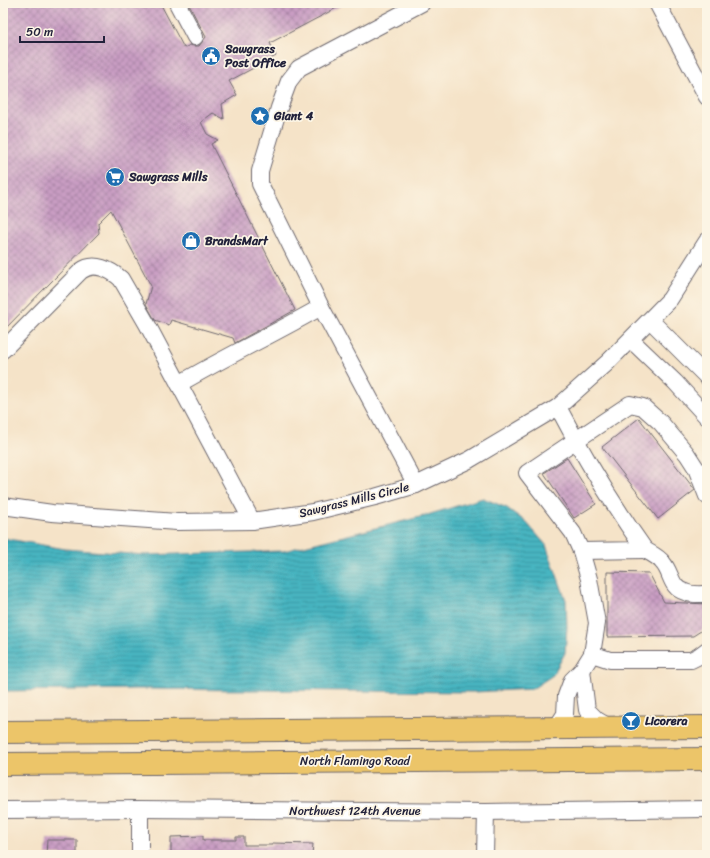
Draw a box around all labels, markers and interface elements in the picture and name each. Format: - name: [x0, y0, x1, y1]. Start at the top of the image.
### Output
- scale bar: [20, 18, 104, 44]
- text: 50 m: [26, 21, 53, 43]
- place label: Sawgrass Post Office: [224, 38, 287, 74]
- public building icon: Sawgrass Post Office: [200, 45, 222, 67]
- place icon: Giant 4: [249, 105, 271, 127]
- place label: Giant 4: [273, 105, 314, 127]
- supermarket icon: Sawgrass Mills: [104, 166, 126, 188]
- place label: Sawgrass Mills: [128, 166, 208, 188]
- shop icon: BrandsMart: [180, 230, 202, 252]
- place label: BrandsMart: [205, 230, 269, 252]
- street label: Sawgrass Mills Circle: [297, 476, 411, 524]
- bar icon: Licorera: [620, 710, 642, 732]
- place label: Licorera: [645, 710, 688, 732]
- street label: North Flamingo Road: [300, 750, 411, 772]
- street label: Northwest 124th Avenue: [289, 800, 421, 822]

